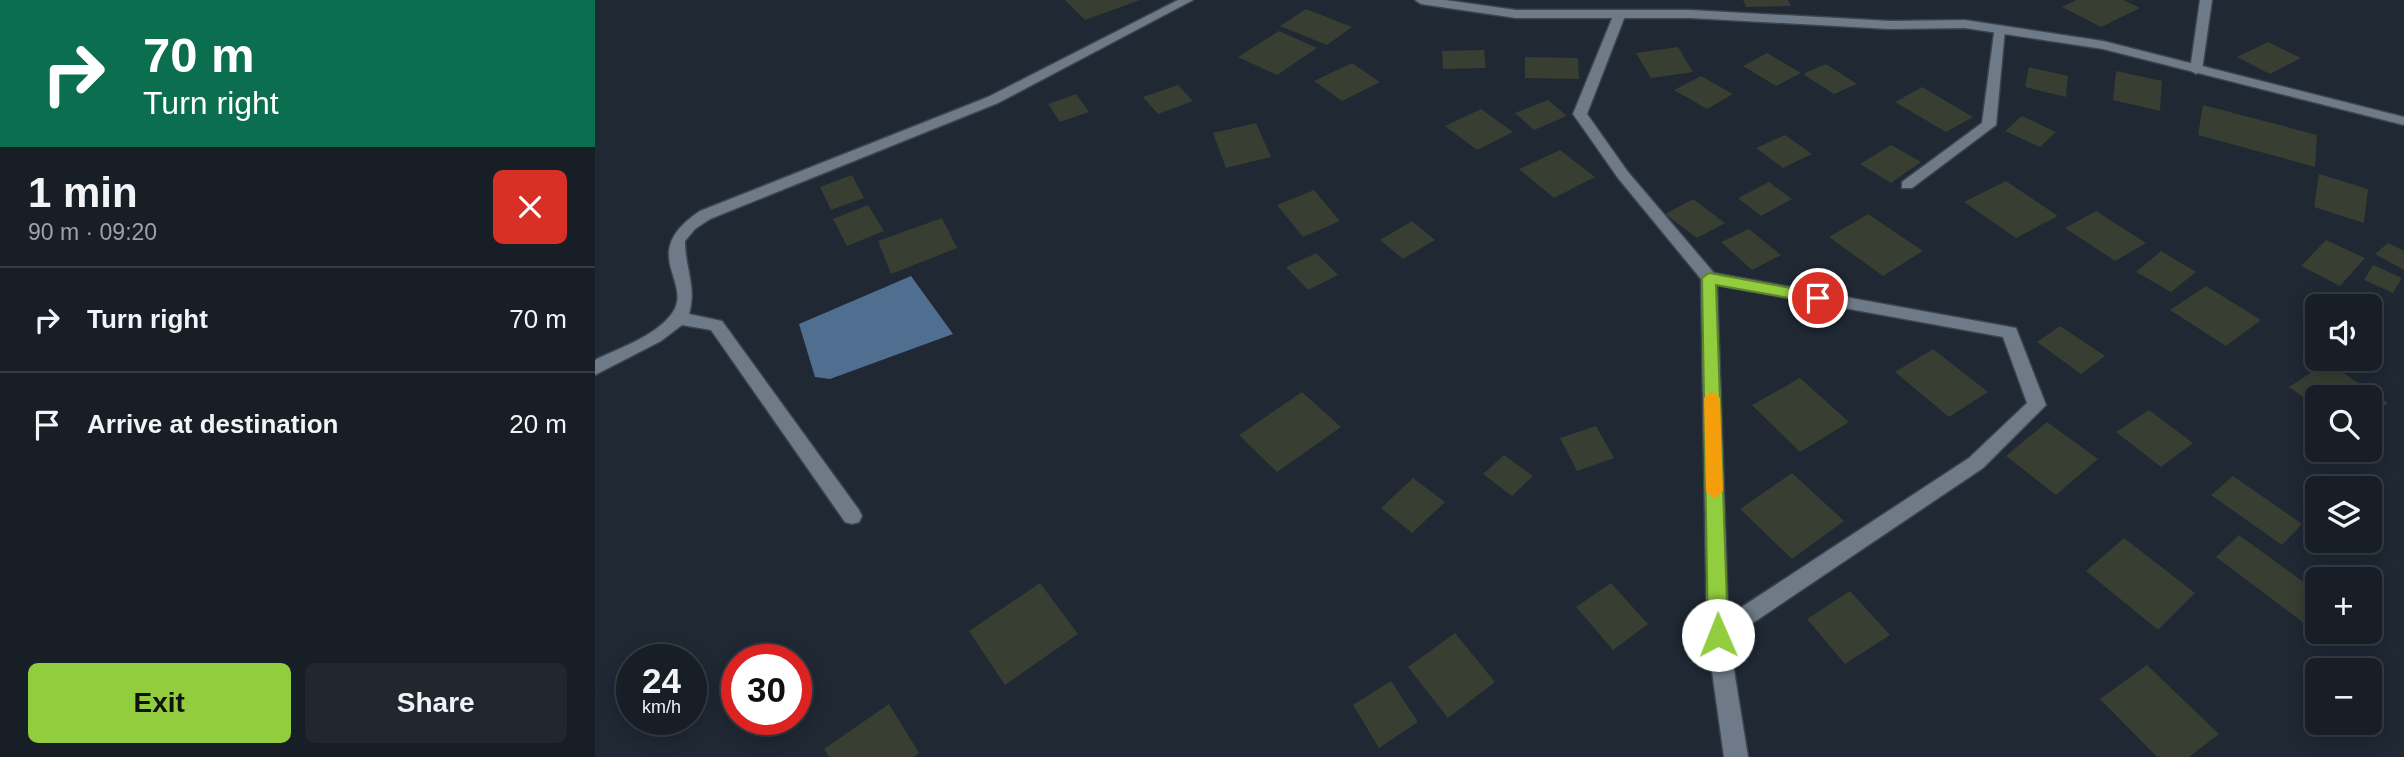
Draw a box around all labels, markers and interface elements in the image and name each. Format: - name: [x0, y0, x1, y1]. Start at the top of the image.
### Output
- icon: right: [28, 28, 119, 119]
- text: 70 m: [143, 28, 255, 82]
- text: Turn right: [143, 85, 279, 121]
- text: 1 min: [28, 169, 138, 216]
- button: close: [493, 170, 567, 244]
- text: 90 m · 09:20: [28, 219, 157, 245]
- pin: [1788, 268, 1848, 328]
- icon: arrive: [1799, 279, 1837, 317]
- map controls: [2305, 294, 2382, 735]
- button: sound: [2305, 294, 2382, 371]
- icon: right: [28, 301, 66, 339]
- text: Turn right: [87, 304, 208, 334]
- text: 70 m: [509, 304, 567, 334]
- button: search: [2305, 385, 2382, 462]
- icon: arrive: [28, 406, 66, 444]
- text: Arrive at destination: [87, 409, 338, 439]
- text: 20 m: [509, 409, 567, 439]
- button: layers: [2305, 476, 2382, 553]
- button: +: [2305, 567, 2382, 644]
- position arrow: [1681, 598, 1755, 672]
- speed limit sign: 30: [721, 644, 812, 735]
- button: −: [2305, 658, 2382, 735]
- text: 24: [642, 661, 681, 700]
- button: Exit: [28, 663, 291, 743]
- button: Share: [305, 663, 567, 743]
- text: km/h: [642, 697, 681, 717]

